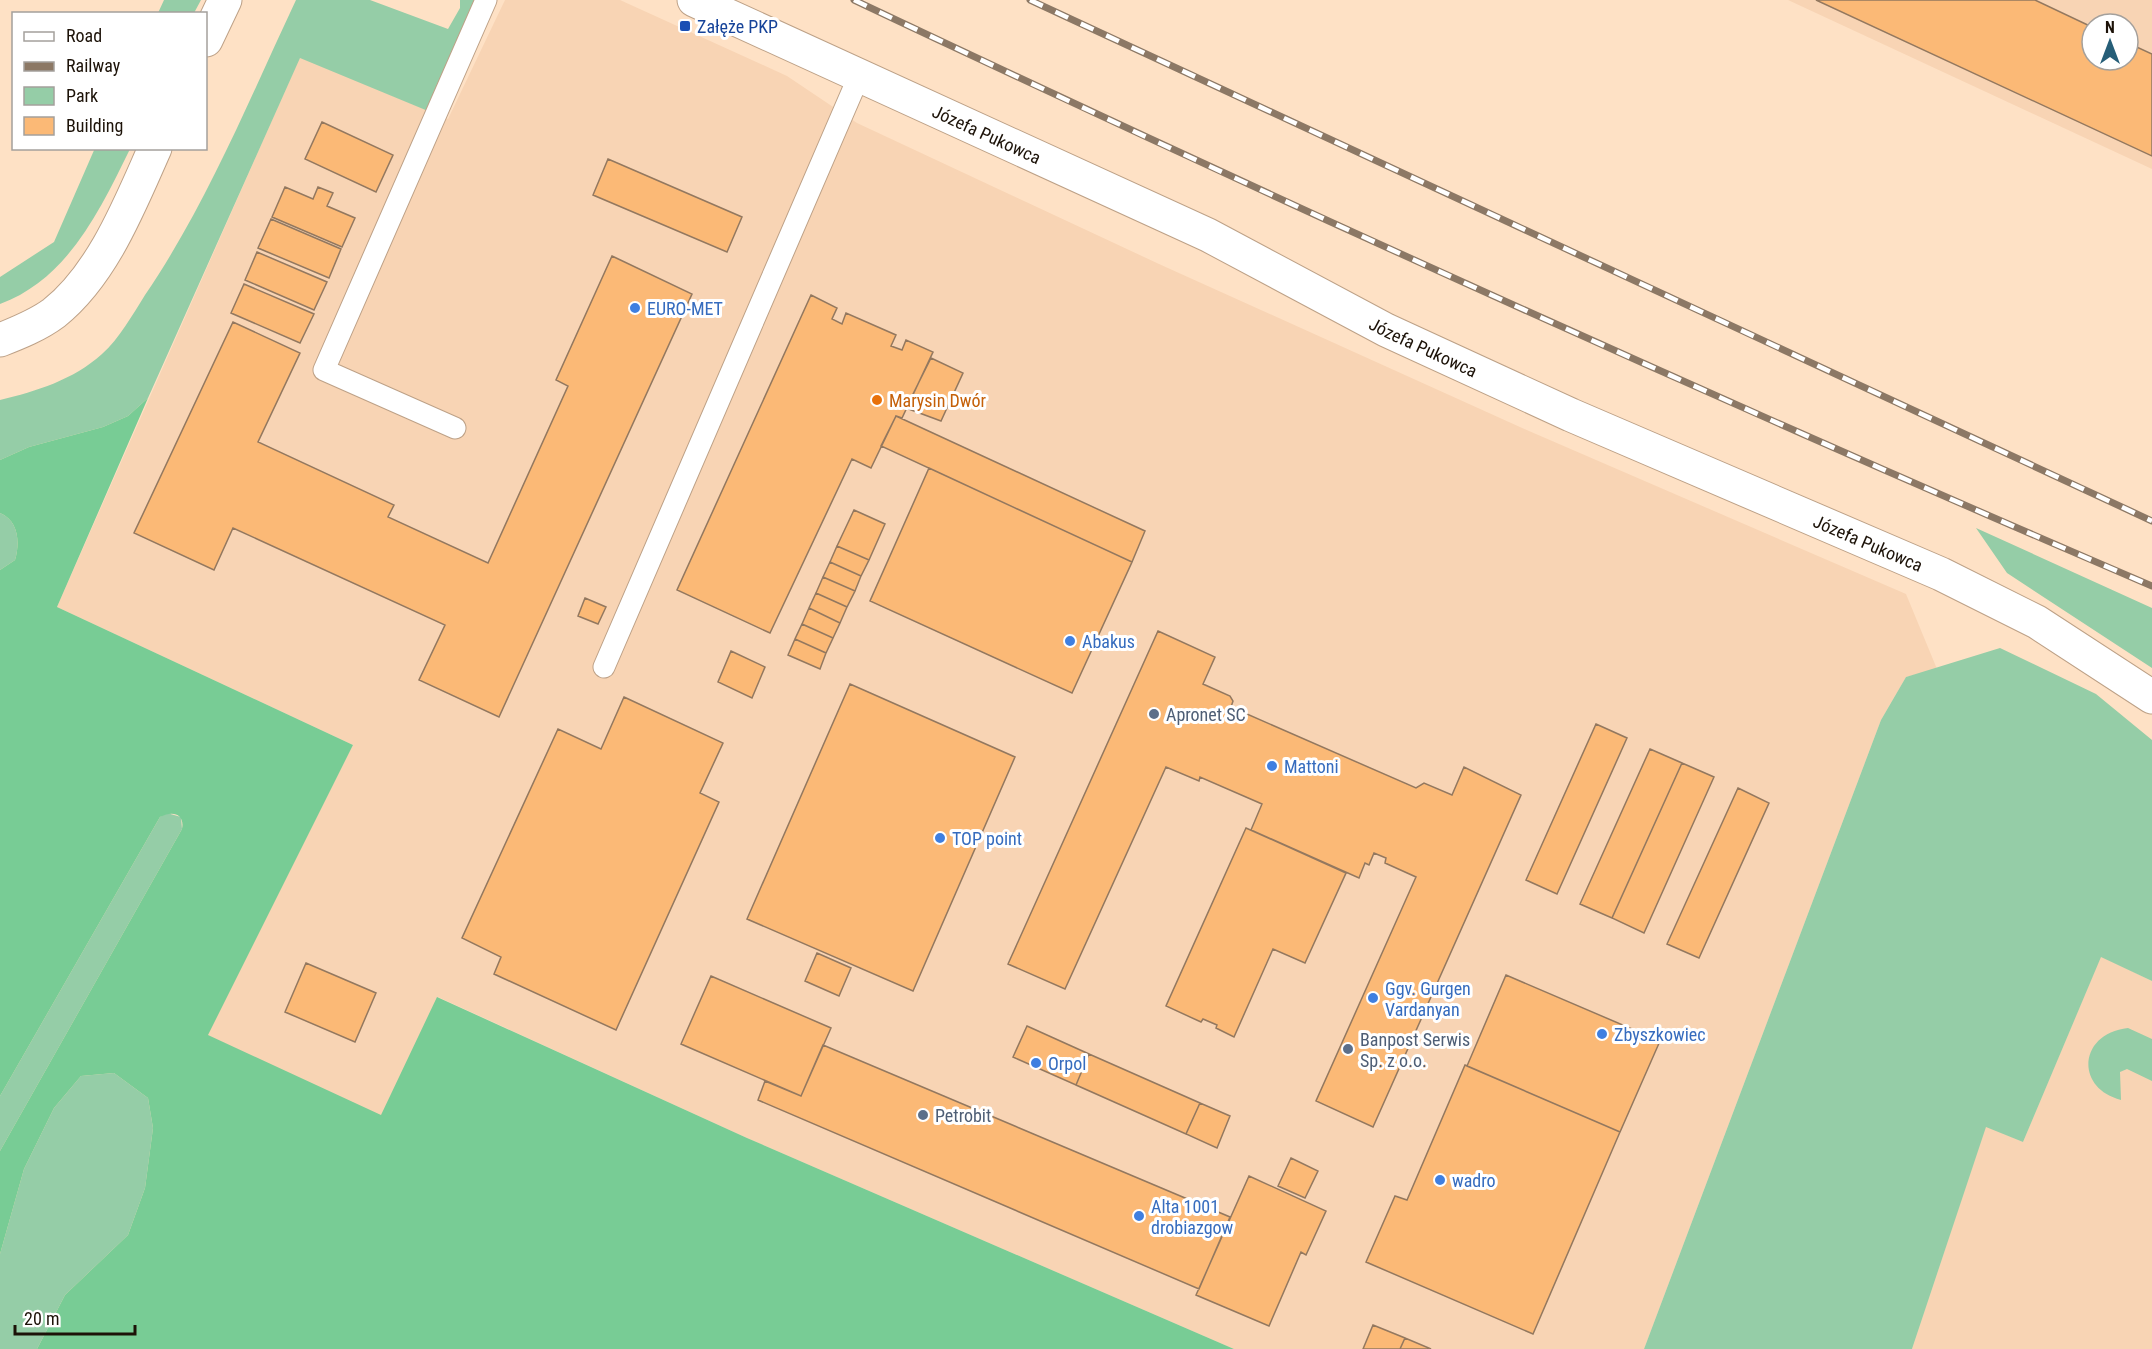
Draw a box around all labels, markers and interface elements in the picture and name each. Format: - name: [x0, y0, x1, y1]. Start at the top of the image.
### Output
- legend: [12, 12, 207, 150]
- north arrow: [2080, 12, 2140, 72]
- place label: Załęże PKP: [697, 16, 778, 37]
- text: N: [2105, 18, 2115, 37]
- marker: Załęże PKP: [678, 19, 692, 33]
- text: Road: [66, 25, 102, 46]
- text: Railway: [66, 55, 121, 76]
- text: Park: [66, 85, 98, 106]
- street label: Józefa Pukowca: [929, 100, 1044, 168]
- text: Building: [66, 115, 123, 136]
- place label: EURO-MET: [647, 298, 723, 319]
- marker: EURO-MET: [628, 301, 642, 315]
- street label: Józefa Pukowca: [1366, 313, 1481, 381]
- place label: Marysin Dwór: [889, 390, 987, 411]
- marker: Marysin Dwór: [870, 393, 884, 407]
- street label: Józefa Pukowca: [1810, 510, 1926, 575]
- place label: Abakus: [1082, 631, 1135, 652]
- marker: Abakus: [1063, 634, 1077, 648]
- place label: Apronet SC: [1166, 704, 1246, 725]
- marker: Apronet SC: [1147, 707, 1161, 721]
- place label: Mattoni: [1284, 756, 1339, 777]
- marker: Mattoni: [1265, 759, 1279, 773]
- place label: TOP point: [952, 828, 1022, 849]
- marker: TOP point: [933, 831, 947, 845]
- place label: Ggv. Gurgen Vardanyan: [1385, 978, 1471, 1020]
- marker: Ggv. Gurgen Vardanyan: [1366, 991, 1380, 1005]
- place label: Zbyszkowiec: [1614, 1024, 1706, 1045]
- marker: Zbyszkowiec: [1595, 1027, 1609, 1041]
- place label: Banpost Serwis Sp. z o.o.: [1360, 1029, 1470, 1071]
- marker: Banpost Serwis Sp. z o.o.: [1341, 1042, 1355, 1056]
- place label: Orpol: [1048, 1053, 1086, 1074]
- marker: Orpol: [1029, 1056, 1043, 1070]
- place label: Petrobit: [935, 1105, 991, 1126]
- marker: Petrobit: [916, 1108, 930, 1122]
- place label: wadro: [1452, 1170, 1496, 1191]
- marker: wadro: [1433, 1173, 1447, 1187]
- place label: Alta 1001 drobiazgow: [1151, 1196, 1234, 1238]
- marker: Alta 1001 drobiazgow: [1132, 1209, 1146, 1223]
- scale bar: [15, 1298, 135, 1336]
- text: 20 m: [24, 1308, 59, 1329]

